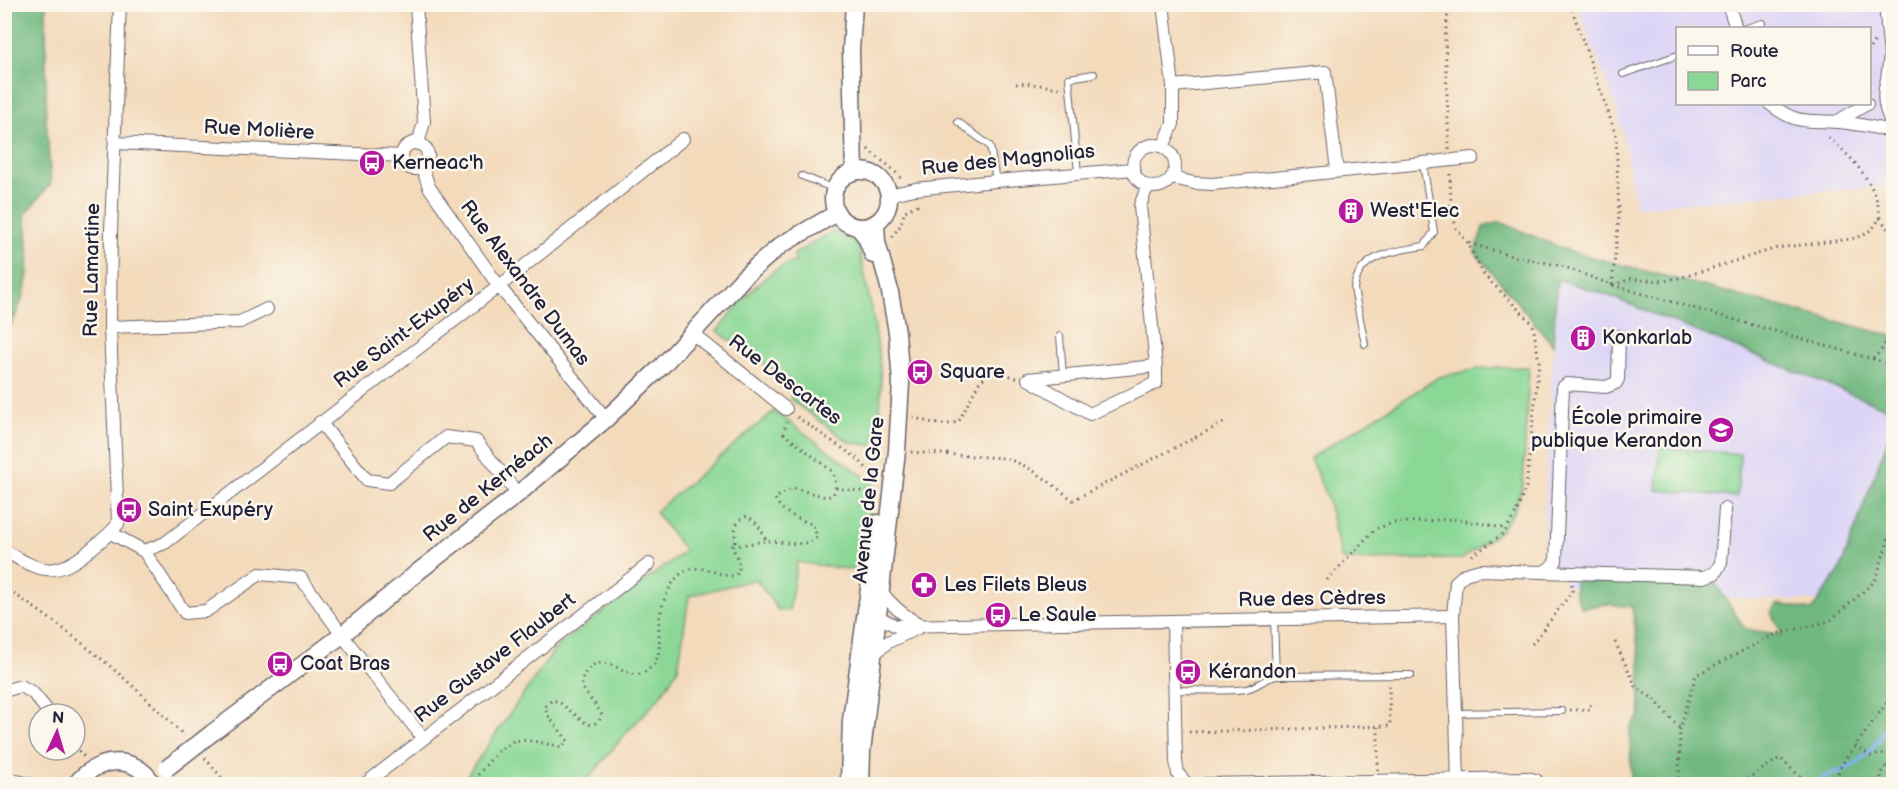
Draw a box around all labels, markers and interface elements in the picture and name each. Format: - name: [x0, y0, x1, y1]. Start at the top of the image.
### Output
- legend: [1676, 27, 1871, 105]
- text: Route: [1730, 41, 1779, 62]
- text: Parc: [1730, 71, 1767, 92]
- street label: Rue Molière: [203, 115, 315, 145]
- street label: Rue des Magnolias: [920, 139, 1096, 181]
- bus stop icon: Kerneac'h: [357, 148, 387, 178]
- place label: Kerneac'h: [392, 151, 484, 175]
- street label: Rue Alexandre Dumas: [455, 195, 595, 371]
- building icon: West'Elec: [1336, 196, 1366, 226]
- place label: West'Elec: [1370, 199, 1459, 223]
- street label: Rue Lamartine: [79, 203, 105, 337]
- street label: Rue Saint-Exupéry: [329, 273, 479, 393]
- building icon: Konkarlab: [1568, 323, 1598, 353]
- place label: Konkarlab: [1602, 326, 1692, 350]
- street label: Rue Descartes: [724, 330, 846, 430]
- bus stop icon: Square: [905, 357, 935, 387]
- place label: Square: [940, 360, 1005, 384]
- place label: École primaire publique Kerandon: [1531, 405, 1702, 453]
- street label: Avenue de la Gare: [848, 415, 890, 584]
- school or university icon: École primaire publique Kerandon: [1706, 415, 1736, 445]
- street label: Rue de Kernéach: [418, 429, 558, 547]
- bus stop icon: Saint Exupéry: [114, 495, 144, 525]
- place label: Saint Exupéry: [148, 498, 273, 522]
- pharmacy icon: Les Filets Bleus: [909, 570, 939, 600]
- place label: Les Filets Bleus: [944, 573, 1087, 597]
- street label: Rue des Cèdres: [1238, 586, 1386, 612]
- street label: Rue Gustave Flaubert: [410, 588, 580, 728]
- bus stop icon: Le Saule: [983, 600, 1013, 630]
- place label: Le Saule: [1018, 603, 1097, 627]
- bus stop icon: Coat Bras: [265, 649, 295, 679]
- place label: Coat Bras: [300, 652, 390, 676]
- bus stop icon: Kérandon: [1173, 657, 1203, 687]
- place label: Kérandon: [1208, 660, 1296, 684]
- north arrow: [27, 702, 87, 762]
- text: N: [51, 709, 65, 728]

